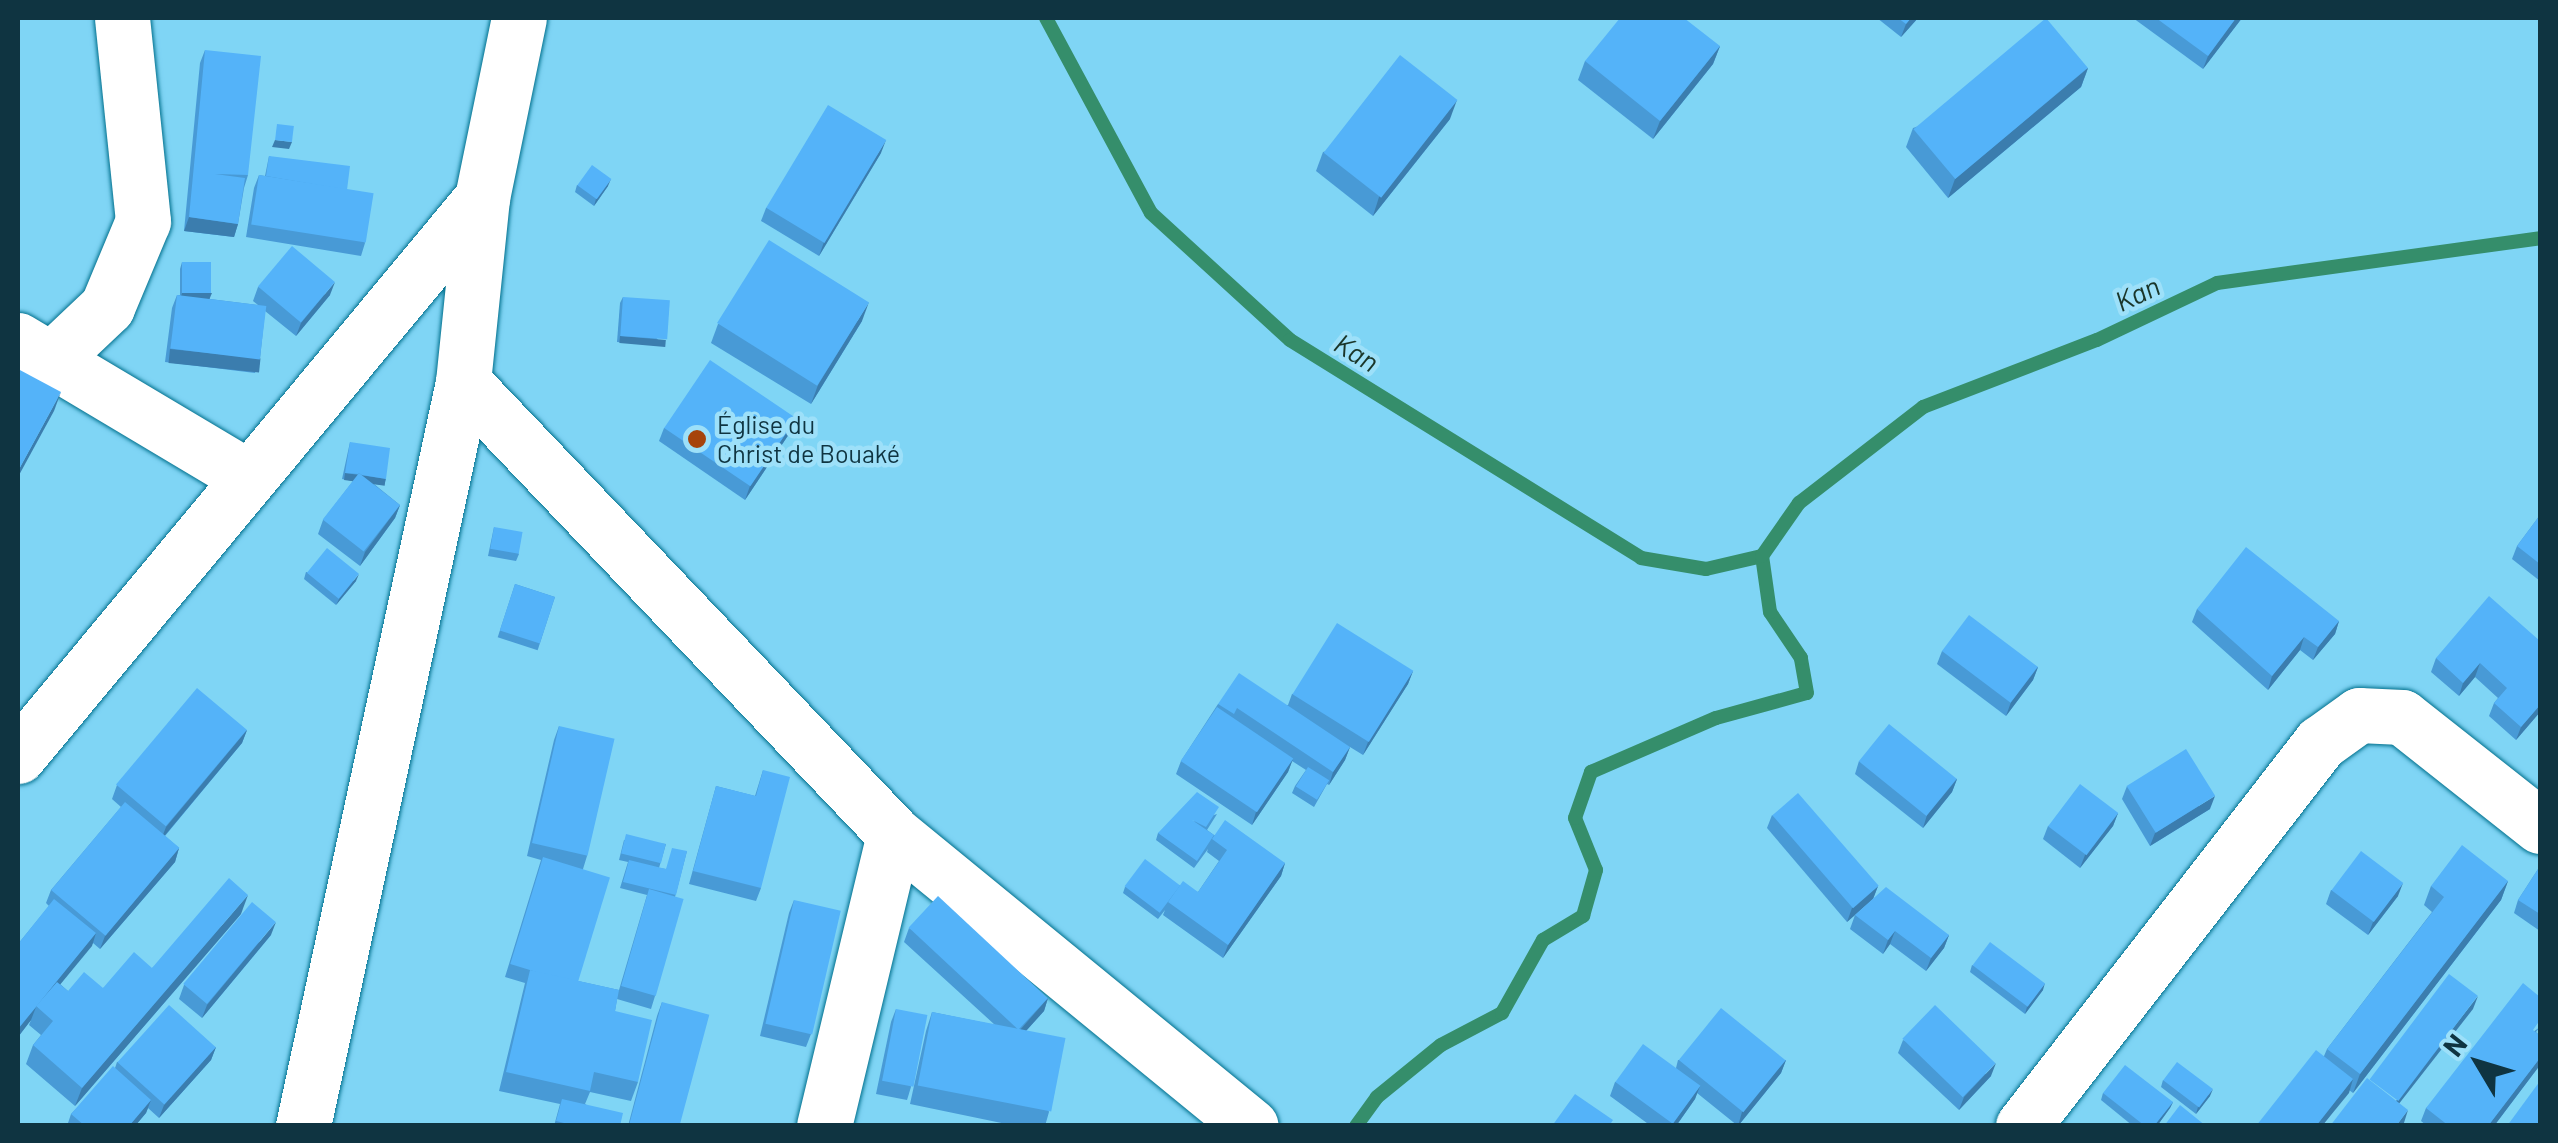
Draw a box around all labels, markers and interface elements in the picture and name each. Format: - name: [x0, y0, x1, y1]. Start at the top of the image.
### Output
- water label: Kan: [2109, 268, 2165, 318]
- water label: Kan: [1329, 326, 1385, 378]
- place label: Église du Christ de Bouaké: [717, 410, 900, 469]
- marker: Église du Christ de Bouaké: [686, 428, 708, 450]
- north arrow: [2428, 1013, 2528, 1113]
- text: N: [2435, 1027, 2473, 1062]

